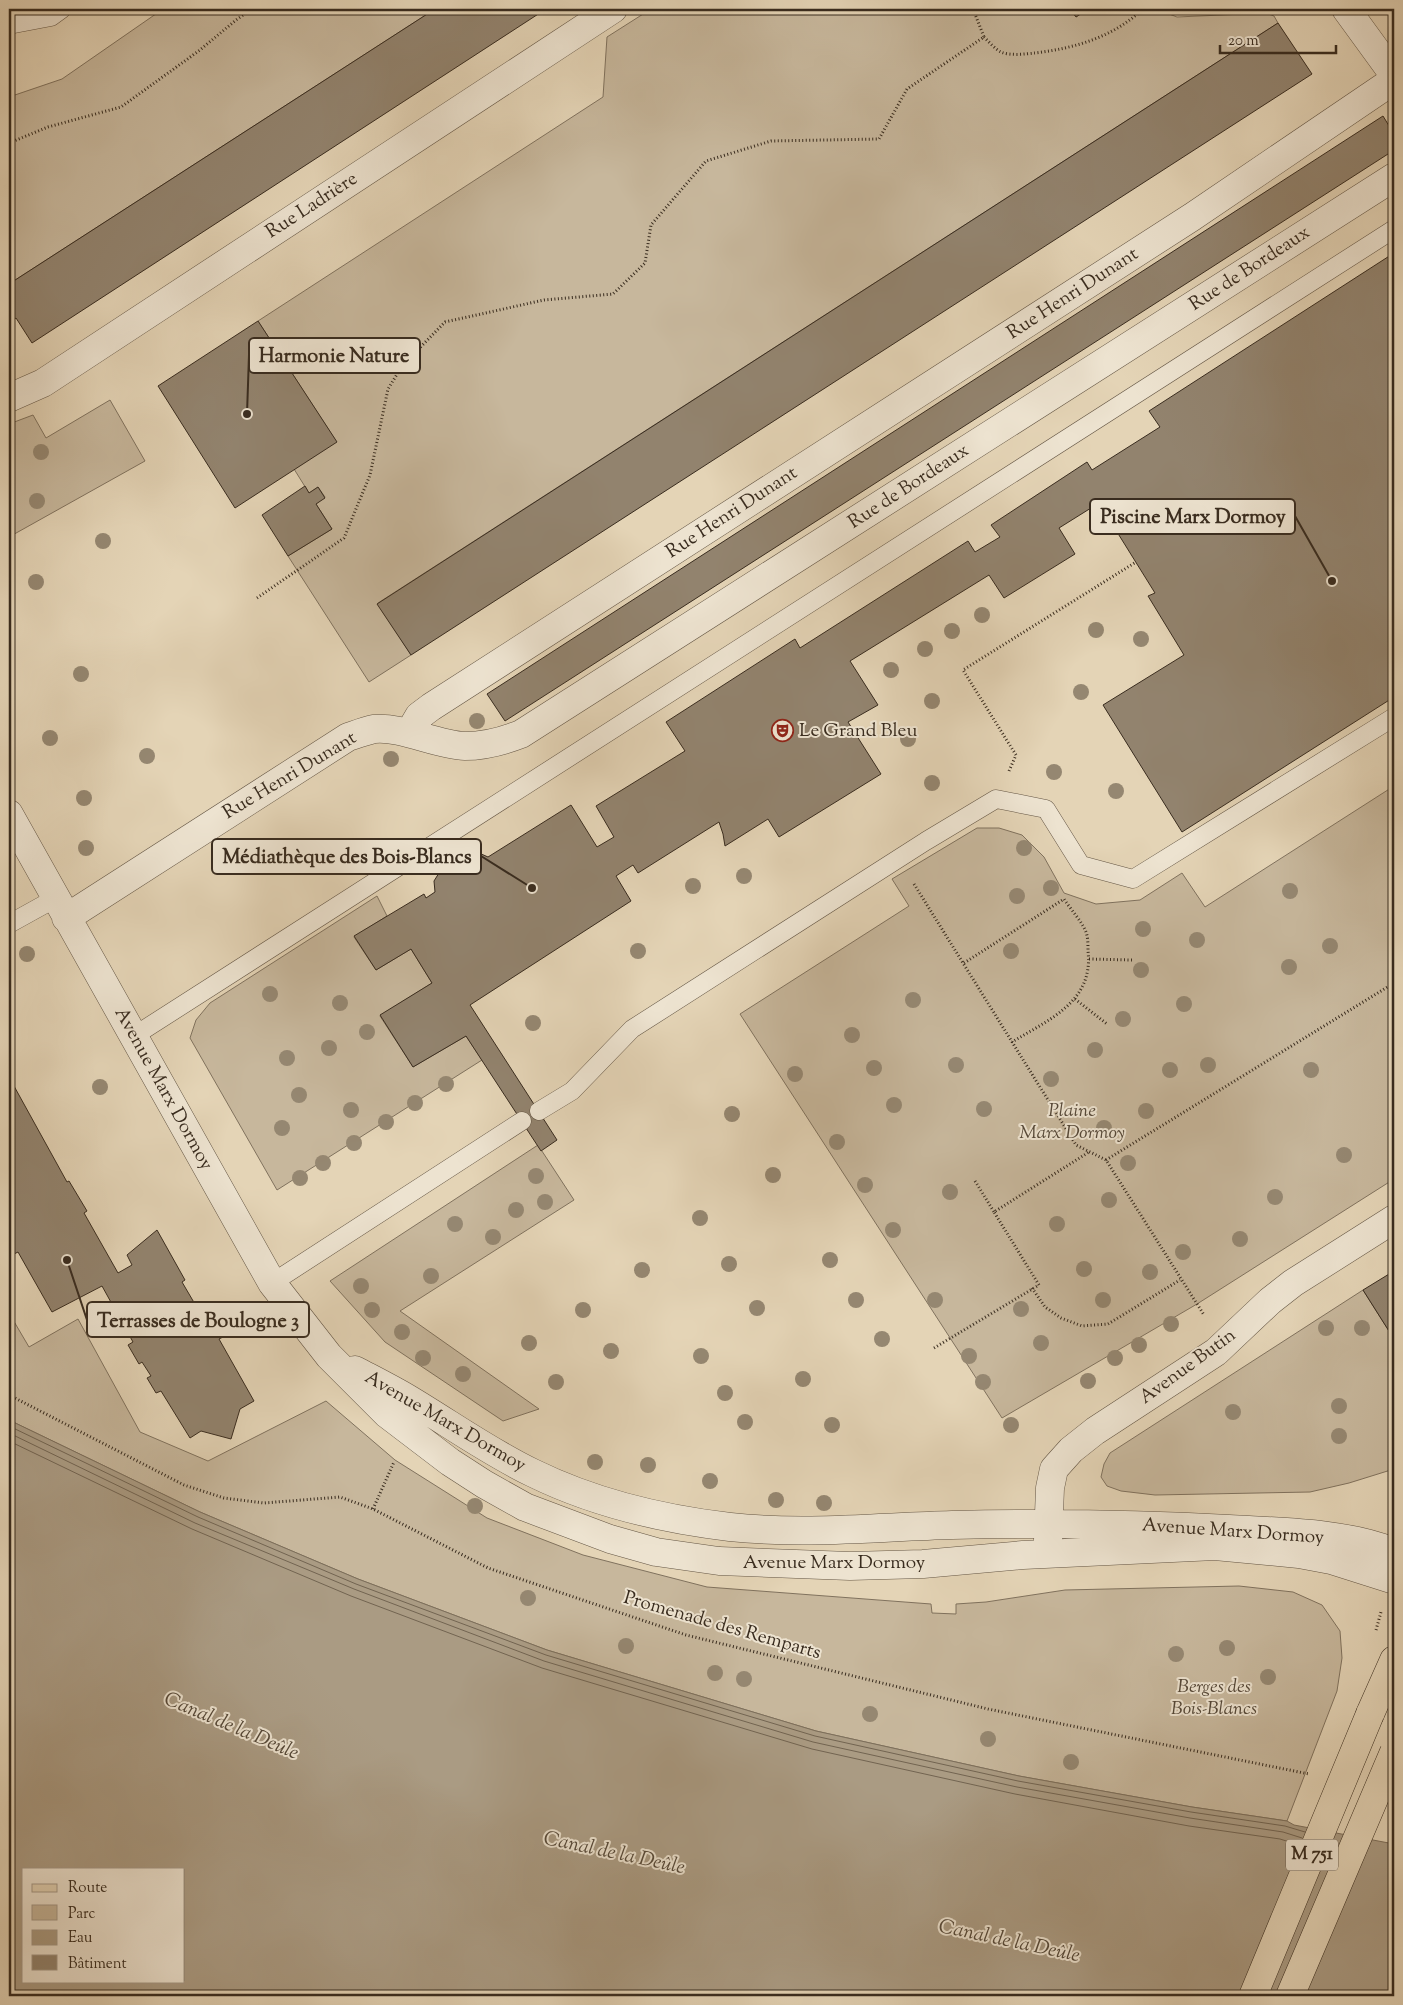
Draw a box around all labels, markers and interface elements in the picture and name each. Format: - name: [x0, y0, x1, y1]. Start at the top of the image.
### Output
- scale bar: [1220, 22, 1337, 54]
- text: 20 m: [1228, 31, 1259, 52]
- street label: Rue Ladrière: [261, 166, 363, 246]
- street label: Rue de Bordeaux: [1184, 220, 1316, 318]
- street label: Rue Henri Dunant: [1002, 241, 1144, 347]
- callout: Harmonie Nature: [249, 338, 420, 373]
- text: Harmonie Nature: [259, 343, 409, 372]
- street label: Rue de Bordeaux: [843, 438, 975, 536]
- street label: Rue Henri Dunant: [661, 460, 803, 566]
- callout: Piscine Marx Dormoy: [1090, 499, 1295, 534]
- text: Piscine Marx Dormoy: [1100, 504, 1286, 533]
- place label: Le Grand Bleu: [799, 718, 917, 745]
- theatre icon: Le Grand Bleu: [771, 719, 795, 743]
- street label: Rue Henri Dunant: [218, 725, 362, 827]
- callout: Médiathèque des Bois-Blancs: [212, 839, 481, 874]
- text: Médiathèque des Bois-Blancs: [222, 844, 472, 873]
- street label: Avenue Marx Dormoy: [107, 1003, 219, 1176]
- park label: Plaine Marx Dormoy: [1019, 1098, 1125, 1147]
- callout: Terrasses de Boulogne 3: [87, 1302, 309, 1337]
- text: Terrasses de Boulogne 3: [97, 1308, 299, 1337]
- street label: Avenue Butin: [1134, 1323, 1242, 1411]
- street label: Avenue Marx Dormoy: [359, 1365, 531, 1480]
- street label: Avenue Marx Dormoy: [1141, 1512, 1325, 1552]
- street label: Avenue Marx Dormoy: [743, 1550, 926, 1577]
- street label: Promenade des Remparts: [620, 1585, 824, 1667]
- park label: Berges des Bois-Blancs: [1171, 1674, 1257, 1723]
- water label: Canal de la Deûle: [159, 1686, 303, 1768]
- water label: Canal de la Deûle: [541, 1825, 687, 1883]
- road number: M 751: [1286, 1840, 1338, 1870]
- legend: [22, 1868, 185, 1982]
- text: Route: [68, 1878, 107, 1899]
- text: Parc: [68, 1904, 96, 1925]
- water label: Canal de la Deûle: [936, 1913, 1082, 1971]
- text: Eau: [68, 1928, 93, 1949]
- text: Bâtiment: [68, 1954, 127, 1975]

